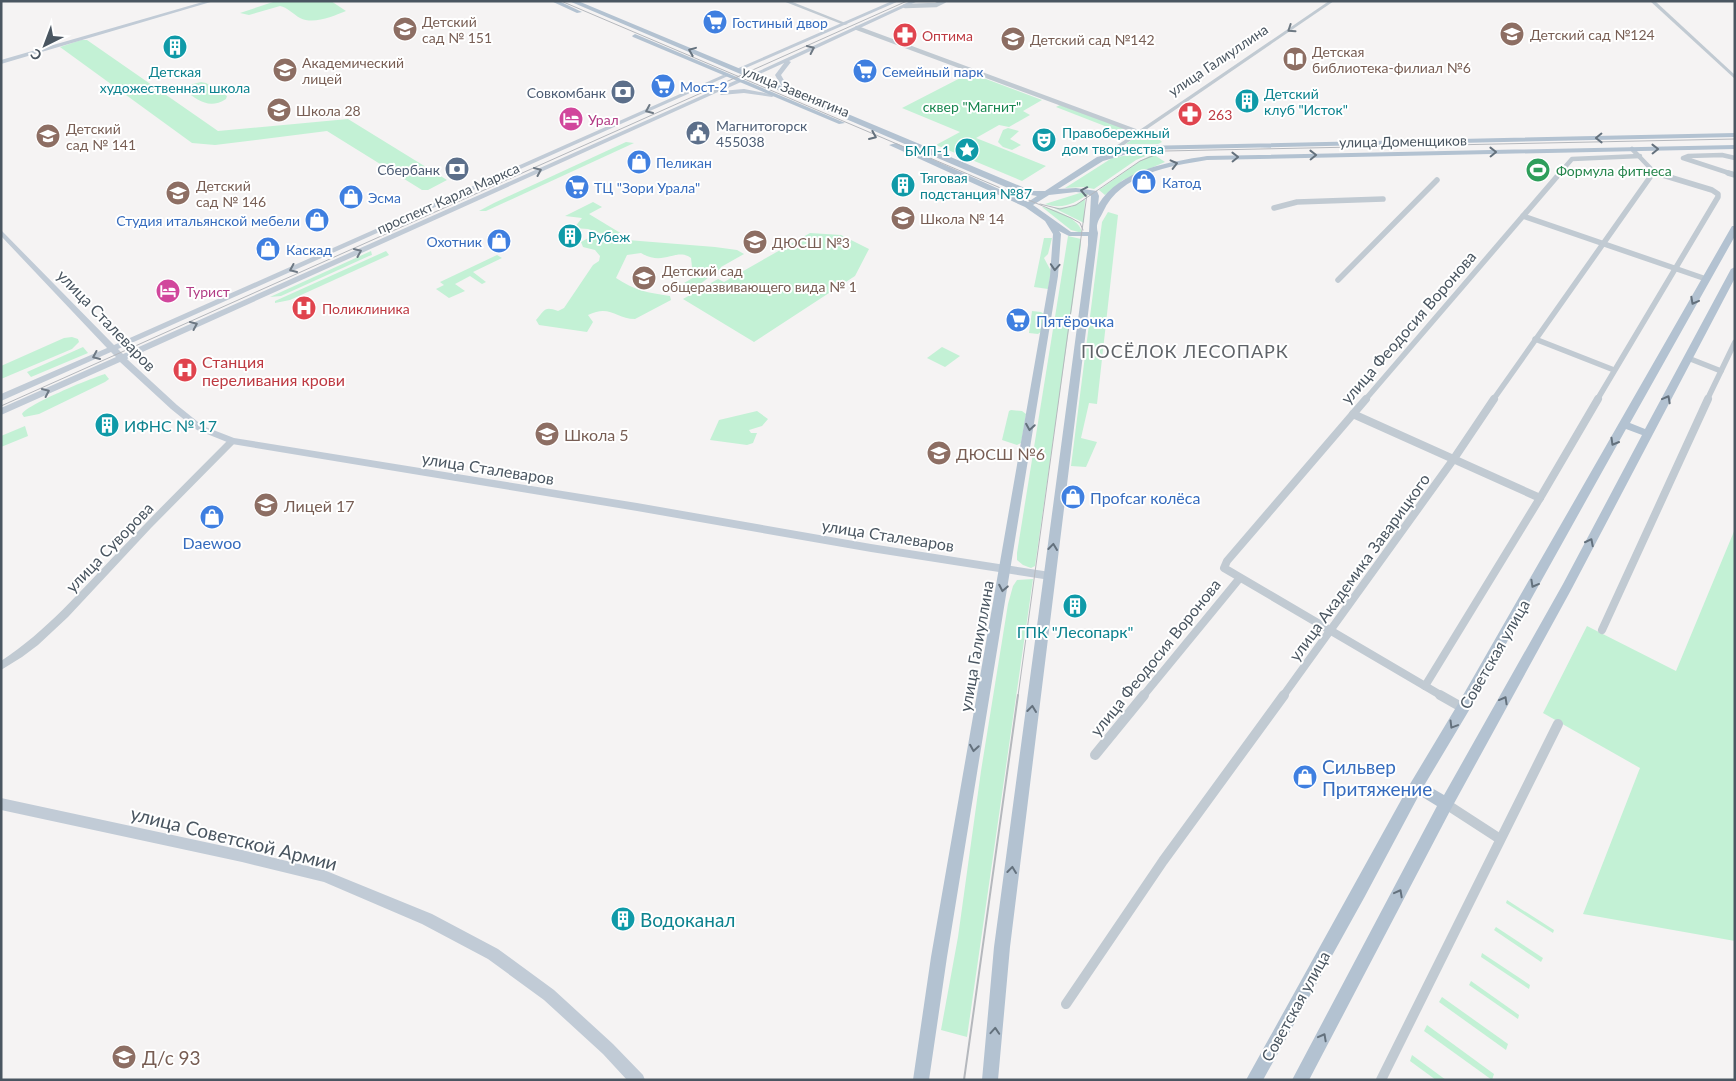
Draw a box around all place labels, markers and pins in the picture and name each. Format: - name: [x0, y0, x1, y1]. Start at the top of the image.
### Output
- supermarket icon: Гостиный двор: [702, 9, 728, 35]
- place label: Детский сад № 151: [422, 13, 492, 46]
- place label: Гостиный двор: [732, 14, 828, 31]
- school or university icon: Детский сад № 151: [392, 16, 418, 42]
- school or university icon: Детский сад №124: [1499, 21, 1525, 47]
- pharmacy icon: Оптима: [892, 22, 918, 48]
- school or university icon: Детский сад №142: [1000, 26, 1026, 52]
- place label: Детский сад №124: [1530, 26, 1655, 43]
- place label: Оптима: [922, 27, 973, 44]
- place label: Детский сад №142: [1030, 31, 1155, 48]
- building icon: Детская художественная школа: [162, 34, 188, 60]
- place label: Детская библиотека-филиал №6: [1312, 43, 1471, 76]
- library icon: Детская библиотека-филиал №6: [1282, 46, 1308, 72]
- place label: Академический лицей: [302, 54, 404, 87]
- school or university icon: Академический лицей: [272, 57, 298, 83]
- supermarket icon: Семейный парк: [852, 58, 878, 84]
- place label: Детская художественная школа: [100, 63, 250, 96]
- place label: Семейный парк: [882, 63, 984, 80]
- supermarket icon: Мост-2: [650, 73, 676, 99]
- place label: Мост-2: [680, 78, 728, 95]
- bank icon: Совкомбанк: [610, 79, 636, 105]
- place label: Совкомбанк: [527, 84, 607, 101]
- place label: Детский клуб "Исток": [1264, 85, 1348, 118]
- building icon: Детский клуб "Исток": [1234, 88, 1260, 114]
- school or university icon: Школа 28: [266, 97, 292, 123]
- pharmacy icon: 263: [1177, 101, 1203, 127]
- place label: Школа 28: [296, 102, 361, 119]
- hotel icon: Урал: [558, 106, 584, 132]
- place label: 263: [1208, 106, 1232, 123]
- place label: Урал: [588, 111, 619, 128]
- place label: Магнитогорск 455038: [716, 117, 808, 150]
- place label: Детский сад № 141: [66, 120, 136, 153]
- public building icon: Магнитогорск 455038: [685, 120, 711, 146]
- school or university icon: Детский сад № 141: [35, 123, 61, 149]
- place label: Правобережный дом творчества: [1062, 124, 1170, 157]
- theatre icon: Правобережный дом творчества: [1031, 127, 1057, 153]
- place icon: БМП-1: [954, 137, 980, 163]
- place label: БМП-1: [905, 142, 950, 159]
- shop icon: Пеликан: [626, 149, 652, 175]
- place label: Пеликан: [656, 154, 712, 171]
- bank icon: Сбербанк: [444, 156, 470, 182]
- sports icon: Формула фитнеса: [1525, 157, 1551, 183]
- place label: Сбербанк: [377, 161, 441, 178]
- place label: Формула фитнеса: [1556, 162, 1672, 179]
- place label: Тяговая подстанция №87: [920, 169, 1032, 202]
- shop icon: Катод: [1131, 169, 1157, 195]
- building icon: Тяговая подстанция №87: [890, 172, 916, 198]
- supermarket icon: ТЦ "Зори Урала": [564, 174, 590, 200]
- place label: Катод: [1162, 174, 1202, 191]
- place label: Детский сад № 146: [196, 177, 266, 210]
- place label: ТЦ "Зори Урала": [594, 179, 700, 196]
- school or university icon: Детский сад № 146: [165, 180, 191, 206]
- shop icon: Эсма: [338, 184, 364, 210]
- place label: Эсма: [368, 189, 401, 206]
- school or university icon: Школа № 14: [890, 205, 916, 231]
- shop icon: Студия итальянской мебели: [304, 207, 330, 233]
- place label: Школа № 14: [920, 210, 1004, 227]
- place label: Студия итальянской мебели: [116, 212, 300, 229]
- building icon: Рубеж: [557, 223, 583, 249]
- shop icon: Охотник: [486, 228, 512, 254]
- place label: Рубеж: [588, 228, 630, 245]
- school or university icon: ДЮСШ №3: [742, 229, 768, 255]
- place label: Охотник: [426, 233, 483, 250]
- place label: ДЮСШ №3: [772, 234, 850, 251]
- shop icon: Каскад: [255, 236, 281, 262]
- place label: Каскад: [286, 241, 332, 258]
- place label: Детский сад общеразвивающего вида № 1: [662, 262, 857, 295]
- school or university icon: Детский сад общеразвивающего вида № 1: [631, 265, 657, 291]
- hotel icon: Турист: [155, 278, 181, 304]
- place label: Турист: [186, 283, 230, 300]
- hospital icon: Поликлиника: [291, 295, 317, 321]
- place label: Поликлиника: [322, 300, 410, 317]
- supermarket icon: Пятёрочка: [1005, 307, 1031, 333]
- place label: Пятёрочка: [1036, 311, 1114, 330]
- place label: Станция переливания крови: [202, 352, 345, 389]
- hospital icon: Станция переливания крови: [172, 357, 198, 383]
- building icon: ИФНС № 17: [94, 412, 120, 438]
- place label: ИФНС № 17: [124, 416, 217, 435]
- school or university icon: Школа 5: [534, 421, 560, 447]
- place label: Школа 5: [564, 425, 629, 444]
- school or university icon: ДЮСШ №6: [926, 440, 952, 466]
- place label: ДЮСШ №6: [956, 444, 1045, 463]
- shop icon: Проfcar колёса: [1060, 484, 1086, 510]
- place label: Проfcar колёса: [1090, 488, 1200, 507]
- school or university icon: Лицей 17: [253, 492, 279, 518]
- place label: Лицей 17: [283, 496, 355, 515]
- shop icon: Daewoo: [199, 504, 225, 530]
- place label: Daewoo: [183, 533, 241, 552]
- building icon: ГПК "Лесопарк": [1062, 593, 1088, 619]
- place label: ГПК "Лесопарк": [1017, 622, 1133, 641]
- place label: Сильвер Притяжение: [1322, 755, 1432, 800]
- shop icon: Сильвер Притяжение: [1292, 764, 1318, 790]
- building icon: Водоканал: [610, 906, 636, 932]
- place label: Водоканал: [640, 908, 735, 931]
- school or university icon: Д/с 93: [111, 1044, 137, 1070]
- place label: Д/с 93: [142, 1046, 201, 1069]

